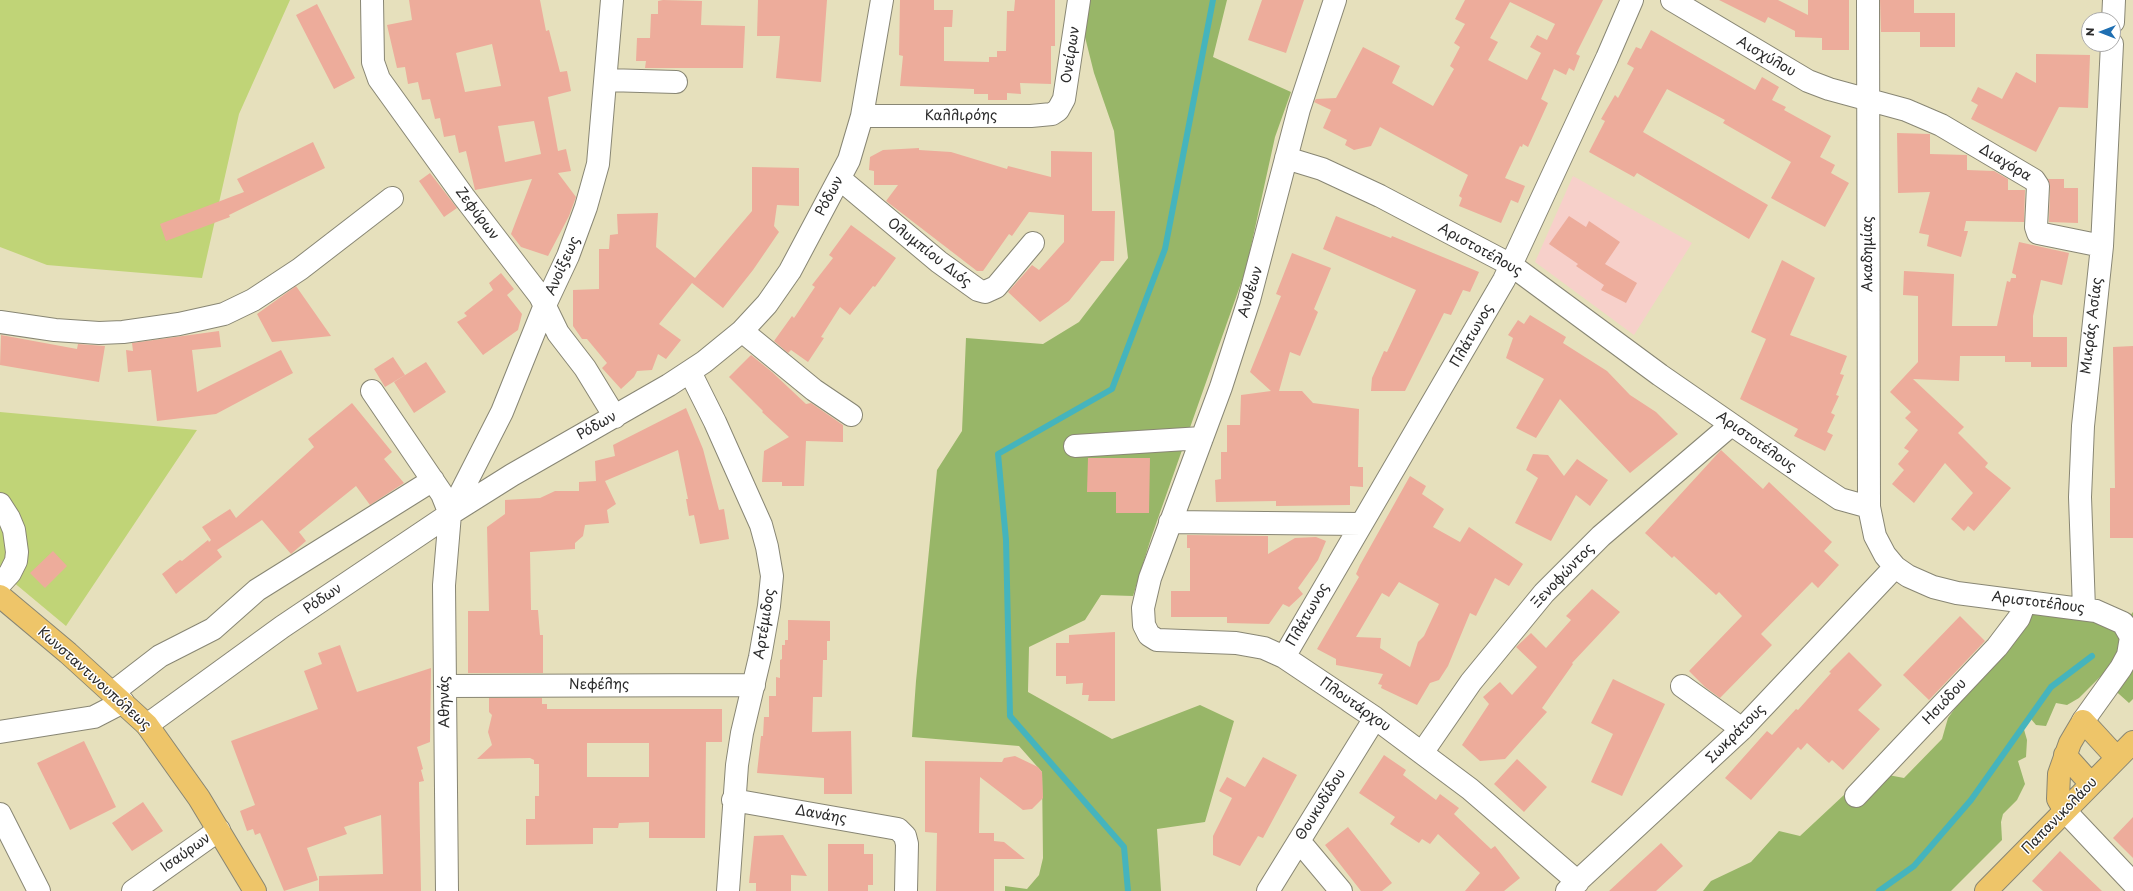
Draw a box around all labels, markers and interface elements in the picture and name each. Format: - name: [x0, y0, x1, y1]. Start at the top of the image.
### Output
- north arrow: [2081, 12, 2121, 52]
- street label: Ονείρων: [1058, 25, 1084, 85]
- text: N: [2081, 28, 2098, 36]
- street label: Αισχύλου: [1734, 33, 1798, 81]
- street label: Καλλιρόης: [925, 108, 997, 124]
- street label: Διαγόρα: [1976, 141, 2034, 185]
- street label: Ρόδων: [813, 173, 847, 219]
- street label: Ζεφύρων: [452, 184, 502, 244]
- street label: Ολυμπίου Διός: [884, 215, 974, 291]
- street label: Ακαδημίας: [1860, 216, 1876, 292]
- street label: Αριστοτέλους: [1435, 220, 1525, 280]
- street label: Ανοίξεως: [543, 234, 583, 298]
- street label: Ανθέων: [1235, 264, 1267, 320]
- street label: Μικράς Ασίας: [2078, 277, 2106, 375]
- street label: Πλάτωνος: [1447, 301, 1497, 371]
- street label: Ρόδων: [574, 408, 620, 444]
- street label: Αριστοτέλους: [1713, 408, 1799, 476]
- street label: Ξενοφώντος: [1528, 540, 1598, 612]
- street label: Ρόδων: [301, 580, 345, 618]
- street label: Πλάτωνος: [1283, 580, 1333, 650]
- street label: Αρτέμιδος: [751, 588, 779, 660]
- street label: Αριστοτέλους: [1991, 589, 2085, 617]
- street label: Κωνσταντινουπόλεως: [34, 624, 154, 734]
- street label: Πλουτάρχου: [1316, 675, 1394, 735]
- street label: Αθηνάς: [436, 676, 454, 728]
- street label: Ησιόδου: [1920, 676, 1970, 728]
- street label: Νεφέλης: [569, 677, 629, 693]
- street label: Σωκράτους: [1703, 701, 1769, 767]
- street label: Θουκυδίδου: [1292, 766, 1350, 844]
- street label: Παπανικολάου: [2019, 774, 2101, 858]
- street label: Δανάης: [794, 802, 848, 828]
- street label: Ισαύρων: [158, 830, 214, 876]

